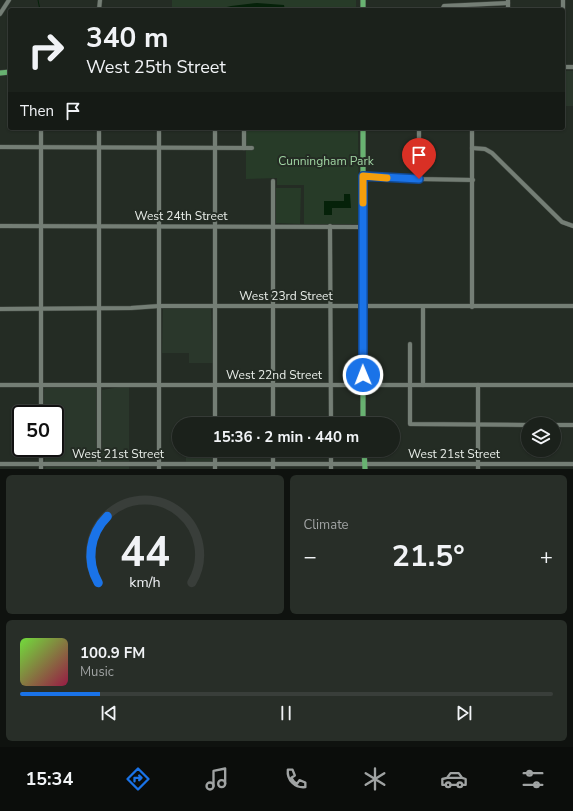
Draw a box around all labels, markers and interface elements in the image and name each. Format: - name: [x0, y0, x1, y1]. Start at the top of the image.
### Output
- text: 340 m: [86, 19, 169, 57]
- icon: right: [20, 24, 72, 76]
- text: West 25th Street: [86, 55, 226, 79]
- icon: arrive: [62, 100, 84, 122]
- text: Then: [20, 101, 54, 121]
- pin: [402, 138, 436, 179]
- icon: arrive: [408, 144, 430, 166]
- park label: Cunningham Park: [278, 153, 375, 169]
- street label: West 24th Street: [134, 208, 228, 224]
- street label: West 23rd Street: [239, 288, 333, 304]
- position arrow: [342, 354, 384, 396]
- street label: West 22nd Street: [226, 367, 323, 383]
- speed limit sign: 50: [12, 405, 64, 457]
- map controls: [521, 417, 561, 457]
- button: layers: [521, 417, 561, 457]
- text: 15:36 · 2 min · 440 m: [213, 427, 359, 447]
- street label: West 21st Street: [72, 446, 165, 462]
- street label: West 21st Street: [408, 446, 501, 462]
- text: Climate: [304, 516, 349, 534]
- text: 44: [120, 523, 170, 580]
- text: 21.5°: [392, 536, 465, 577]
- text: −: [304, 542, 317, 572]
- text: +: [540, 542, 553, 572]
- text: km/h: [129, 572, 160, 591]
- text: 100.9 FM: [80, 643, 145, 663]
- text: Music: [80, 663, 114, 681]
- icon: previous: [98, 702, 120, 724]
- icon: pause: [275, 702, 297, 724]
- icon: next: [453, 702, 475, 724]
- icon: directions: [124, 765, 152, 793]
- icon: music: [203, 765, 231, 793]
- icon: phone: [282, 765, 310, 793]
- icon: climate: [361, 765, 389, 793]
- icon: car: [440, 765, 468, 793]
- icon: filters: [519, 765, 547, 793]
- text: 15:34: [26, 767, 73, 791]

